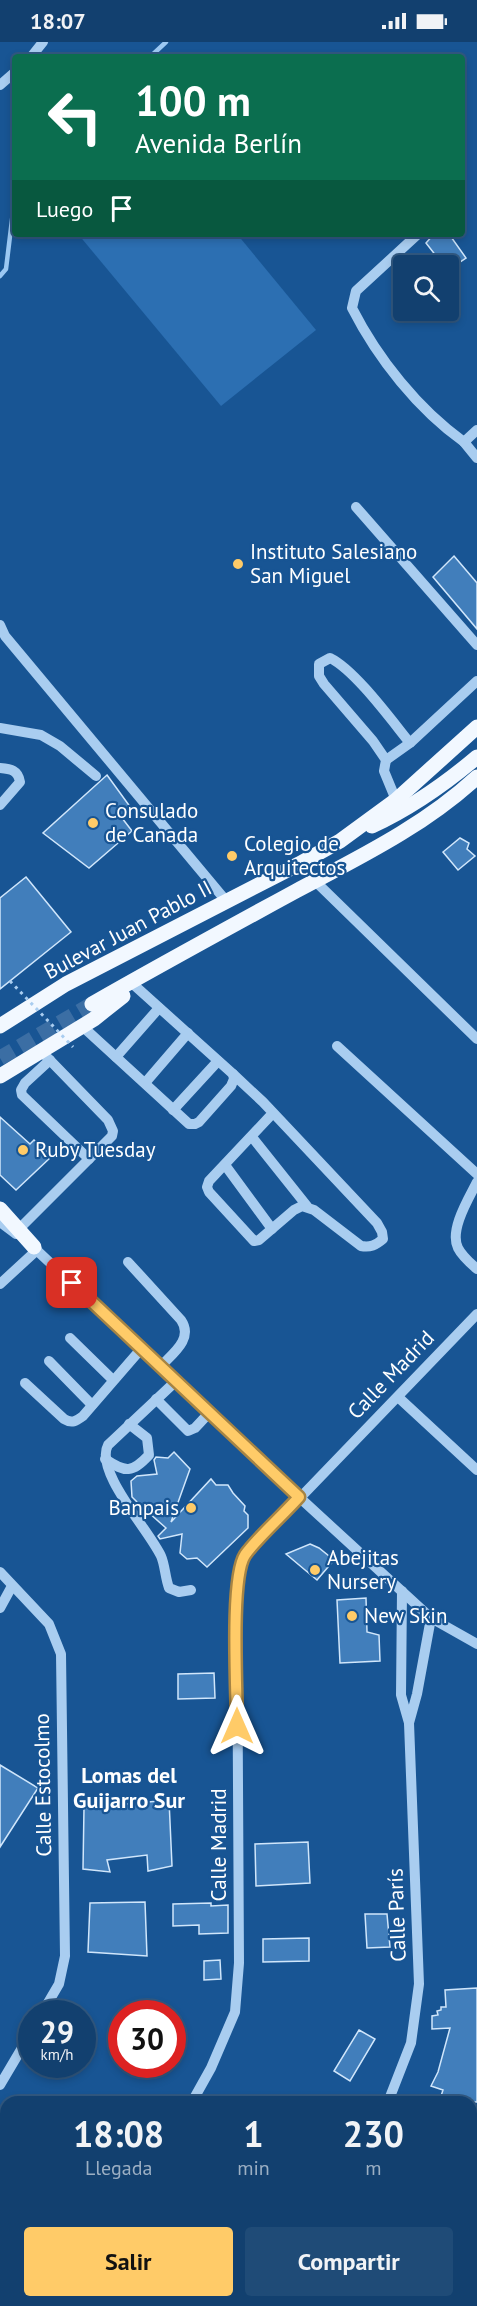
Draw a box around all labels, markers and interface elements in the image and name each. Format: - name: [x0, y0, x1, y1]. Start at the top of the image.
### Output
- text: 18:07: [30, 7, 86, 35]
- text: 100 m: [135, 73, 251, 128]
- icon: left: [36, 78, 114, 156]
- text: Avenida Berlín: [135, 126, 302, 160]
- icon: arrive: [105, 192, 138, 225]
- text: Luego: [36, 195, 93, 223]
- map controls: [393, 255, 459, 321]
- button: search: [393, 255, 459, 321]
- place label: Instituto Salesiano San Miguel: [250, 538, 417, 589]
- marker: Instituto Salesiano San Miguel: [231, 557, 245, 571]
- place label: Consulado de Canada: [105, 797, 198, 848]
- marker: Consulado de Canada: [86, 816, 100, 830]
- place label: Colegio de Arquitectos: [244, 830, 345, 881]
- marker: Colegio de Arquitectos: [225, 849, 239, 863]
- street label: Bulevar Juan Pablo II: [39, 874, 216, 985]
- place label: Ruby Tuesday: [35, 1136, 156, 1163]
- marker: Ruby Tuesday: [16, 1143, 30, 1157]
- pin: [46, 1257, 97, 1308]
- icon: arrive: [55, 1266, 88, 1299]
- street label: Calle Madrid: [342, 1325, 440, 1425]
- place label: Banpais: [109, 1494, 179, 1521]
- marker: Banpais: [184, 1501, 198, 1515]
- place label: Abejitas Nursery: [327, 1544, 399, 1595]
- marker: Abejitas Nursery: [308, 1563, 322, 1577]
- place label: New Skin: [364, 1602, 447, 1629]
- marker: New Skin: [345, 1609, 359, 1623]
- position arrow: [205, 1694, 269, 1758]
- street label: Calle Estocolmo: [28, 1713, 57, 1857]
- district label: Lomas del Guijarro Sur: [73, 1761, 185, 1814]
- street label: Calle Madrid: [205, 1789, 232, 1901]
- street label: Calle París: [381, 1868, 412, 1962]
- speed limit sign: 30: [108, 2000, 186, 2078]
- text: 29: [40, 2012, 74, 2051]
- text: km/h: [41, 2045, 73, 2064]
- text: 18:08: [73, 2110, 164, 2157]
- text: 1: [243, 2110, 264, 2157]
- text: 230: [343, 2110, 404, 2157]
- text: Llegada: [85, 2155, 152, 2181]
- text: min: [237, 2155, 270, 2181]
- text: m: [365, 2155, 382, 2181]
- button: Salir: [24, 2227, 233, 2296]
- button: Compartir: [245, 2227, 453, 2296]

